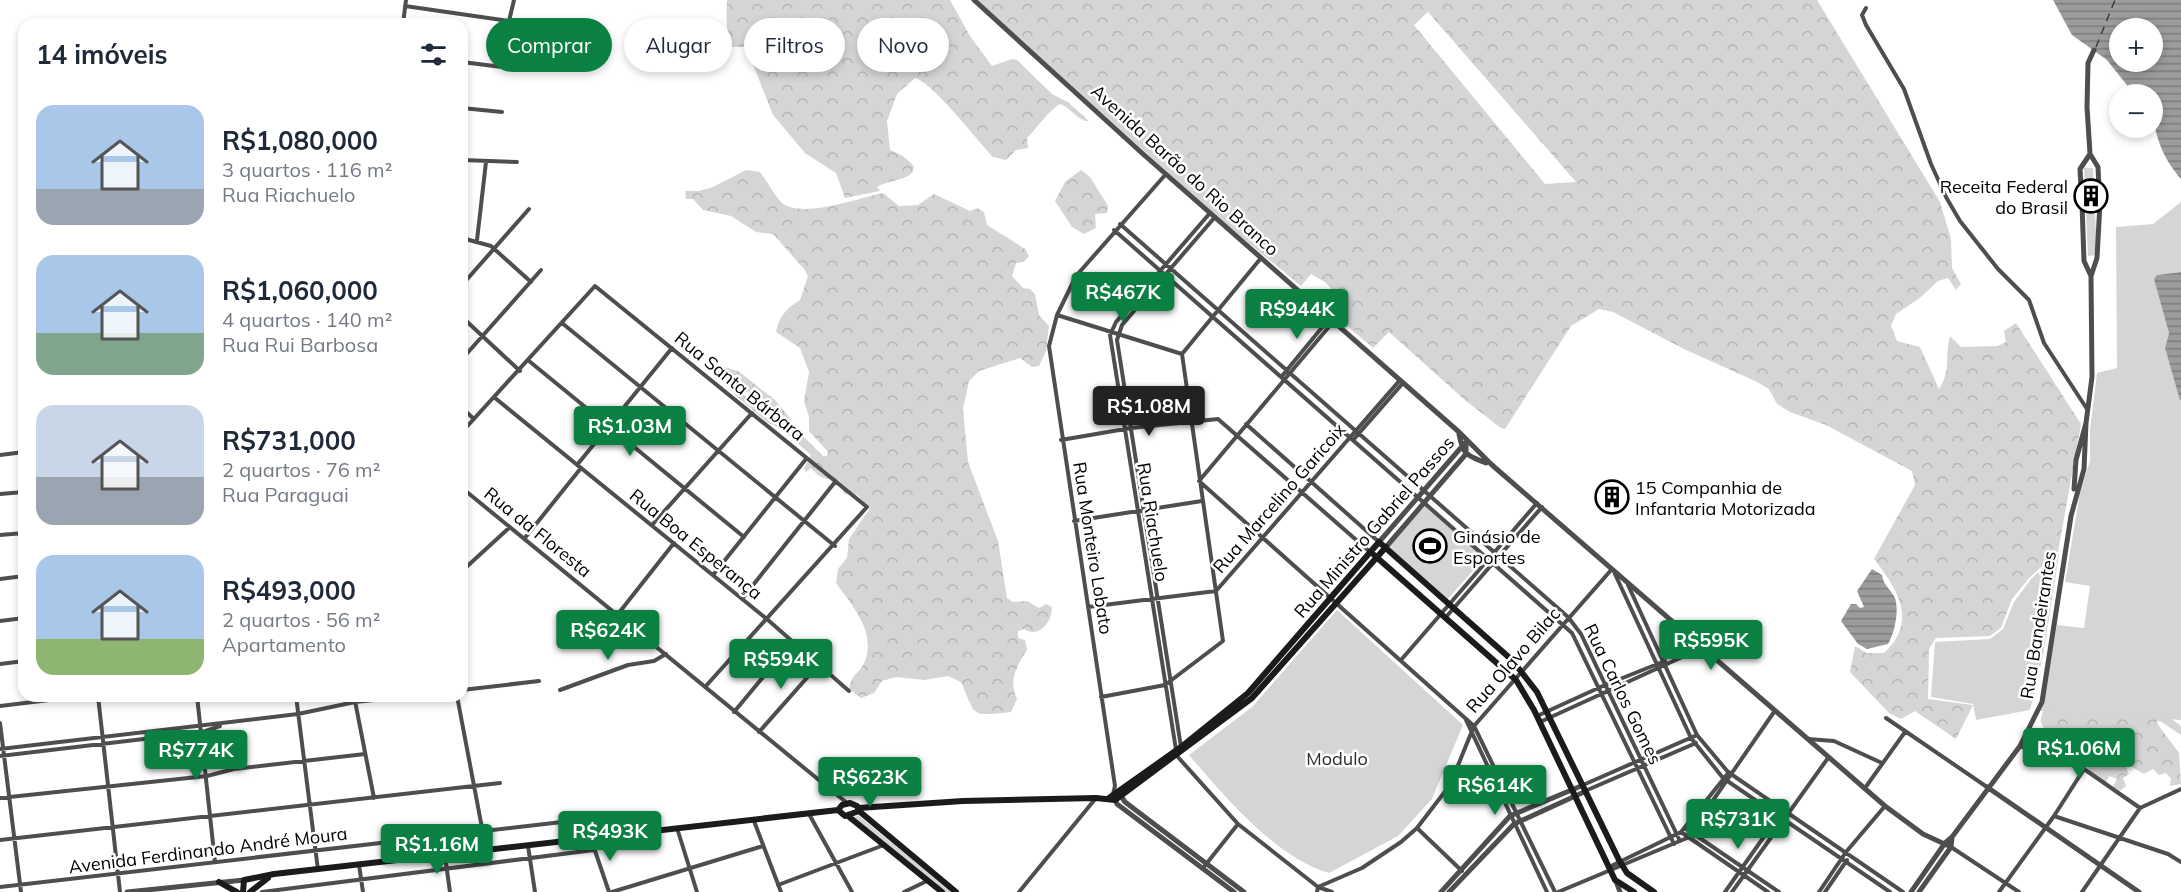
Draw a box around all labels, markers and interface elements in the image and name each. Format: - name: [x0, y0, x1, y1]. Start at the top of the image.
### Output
- chip: Comprar: [486, 18, 612, 72]
- chip: Alugar: [624, 18, 732, 72]
- chip: Filtros: [744, 18, 845, 72]
- chip: Novo: [857, 18, 949, 72]
- map controls: [2109, 18, 2163, 138]
- button: +: [2109, 18, 2163, 72]
- text: 14 imóveis: [36, 38, 168, 71]
- icon: filters: [417, 38, 450, 71]
- street label: Avenida Barão do Rio Branco: [1086, 79, 1284, 261]
- button: −: [2109, 84, 2163, 138]
- text: R$1,080,000: [222, 124, 378, 157]
- icon: home: [84, 129, 156, 201]
- text: 3 quartos · 116 m²: [222, 157, 392, 182]
- place label: Receita Federal do Brasil: [1940, 175, 2068, 219]
- building icon: Receita Federal do Brasil: [2073, 178, 2109, 214]
- text: Rua Riachuelo: [222, 182, 355, 207]
- pin: R$467K: [1074, 272, 1172, 323]
- text: R$1,060,000: [222, 274, 378, 307]
- icon: home: [84, 279, 156, 351]
- text: R$467K: [1085, 279, 1161, 304]
- pin: R$944K: [1248, 289, 1346, 340]
- text: R$944K: [1259, 296, 1335, 321]
- text: 4 quartos · 140 m²: [222, 307, 392, 332]
- street label: Rua Santa Bárbara: [670, 326, 810, 446]
- text: Rua Rui Barbosa: [222, 332, 378, 357]
- pin: R$1.08M: [1094, 386, 1204, 437]
- text: R$1.08M: [1107, 393, 1191, 418]
- pin: R$1.03M: [575, 406, 685, 457]
- text: R$1.03M: [588, 413, 672, 438]
- street label: Rua Marcelino Garicoix: [1208, 418, 1351, 578]
- text: R$731,000: [222, 424, 356, 457]
- icon: home: [84, 429, 156, 501]
- street label: Rua Ministro Gabriel Passos: [1289, 432, 1459, 622]
- text: 2 quartos · 76 m²: [222, 457, 380, 482]
- street label: Rua Monteiro Lobato: [1068, 460, 1118, 636]
- street label: Rua Riachuelo: [1132, 461, 1174, 583]
- place label: 15 Companhia de Infantaria Motorizada: [1635, 476, 1816, 520]
- building icon: 15 Companhia de Infantaria Motorizada: [1594, 479, 1630, 515]
- text: Rua Paraguai: [222, 482, 349, 507]
- street label: Rua da Floresta: [480, 482, 596, 582]
- street label: Rua Boa Esperança: [625, 484, 767, 604]
- place label: Ginásio de Esportes: [1453, 525, 1541, 569]
- sports icon: Ginásio de Esportes: [1412, 528, 1448, 564]
- street label: Rua Bandeirantes: [2015, 549, 2061, 701]
- text: R$493,000: [222, 574, 356, 607]
- icon: home: [84, 579, 156, 651]
- street label: Rua Olavo Bilac: [1461, 603, 1565, 717]
- text: 2 quartos · 56 m²: [222, 607, 380, 632]
- pin: R$624K: [559, 610, 657, 661]
- text: R$624K: [570, 617, 646, 642]
- street label: Rua Carlos Gomes: [1579, 620, 1667, 768]
- pin: R$595K: [1662, 620, 1760, 671]
- text: R$595K: [1673, 627, 1749, 652]
- text: Apartamento: [222, 632, 346, 657]
- pin: R$594K: [732, 639, 830, 690]
- text: R$594K: [743, 646, 819, 671]
- pin: R$1.06M: [2024, 728, 2134, 779]
- pin: R$774K: [147, 730, 245, 781]
- text: R$1.06M: [2037, 735, 2121, 760]
- text: R$774K: [158, 737, 234, 762]
- park label: Modulo: [1306, 747, 1368, 770]
- pin: R$623K: [821, 757, 919, 808]
- text: R$623K: [832, 764, 908, 789]
- pin: R$614K: [1446, 765, 1544, 816]
- text: R$614K: [1457, 772, 1533, 797]
- pin: R$731K: [1689, 799, 1787, 850]
- text: R$731K: [1700, 806, 1776, 831]
- pin: R$493K: [561, 811, 659, 862]
- text: R$493K: [572, 818, 648, 843]
- street label: Avenida Ferdinando André Moura: [67, 821, 349, 879]
- pin: R$1.16M: [382, 824, 492, 875]
- text: R$1.16M: [395, 831, 479, 856]

